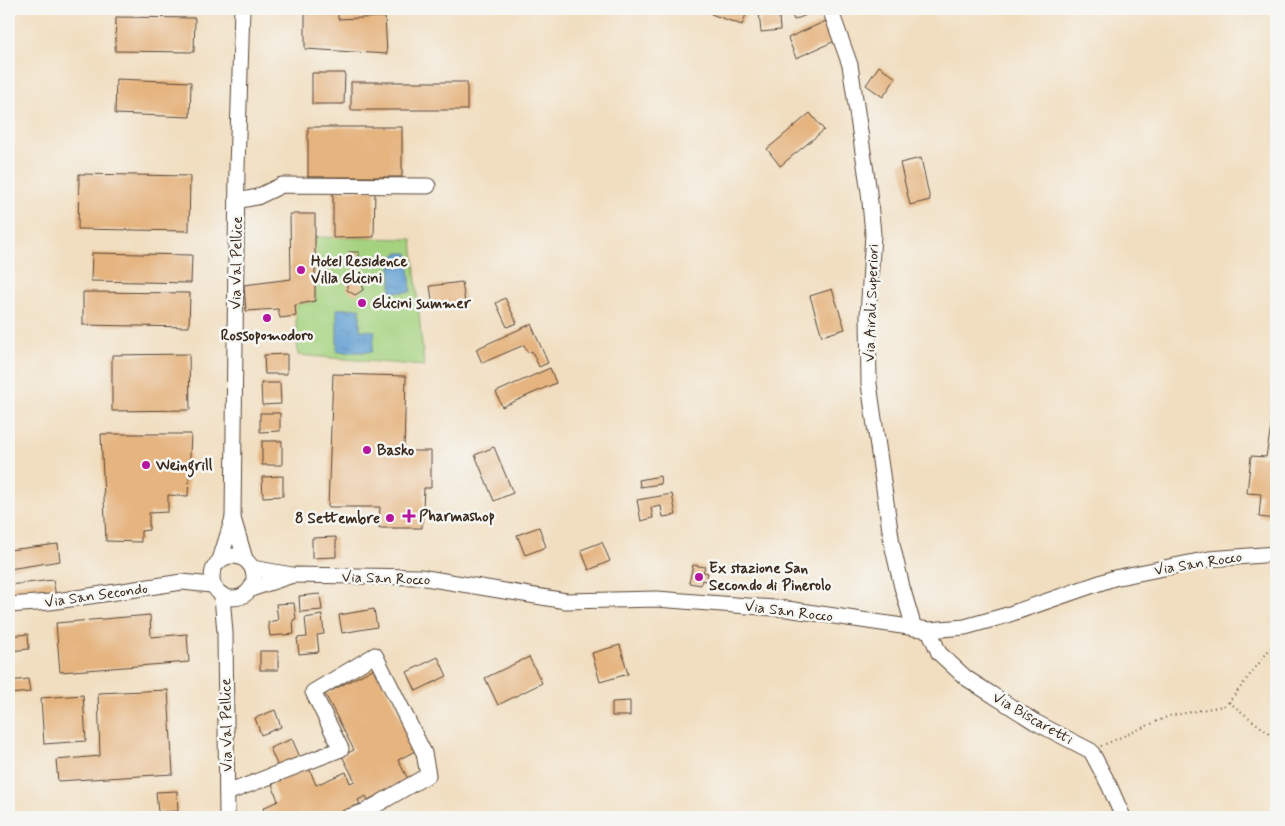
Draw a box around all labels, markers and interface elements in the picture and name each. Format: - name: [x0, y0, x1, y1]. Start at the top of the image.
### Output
- street label: Via Val Pellice: [226, 216, 248, 310]
- street label: Via Airali Superiori: [860, 244, 884, 362]
- place label: Hotel Residence Villa Glicini: [311, 252, 408, 289]
- marker: Hotel Residence Villa Glicini: [295, 264, 307, 276]
- place label: Glicini summer: [372, 294, 472, 314]
- marker: Glicini summer: [356, 297, 368, 309]
- marker: Rossopomodoro: [261, 312, 273, 324]
- place label: Rossopomodoro: [221, 326, 313, 346]
- place label: Basko: [377, 441, 414, 461]
- marker: Basko: [361, 444, 373, 456]
- place label: Weingrill: [155, 456, 213, 478]
- marker: Weingrill: [140, 459, 152, 471]
- place label: Pharmashop: [419, 507, 495, 527]
- place label: 8 Settembre: [295, 509, 380, 529]
- marker: Pharmashop: [403, 510, 415, 522]
- marker: 8 Settembre: [384, 512, 396, 524]
- street label: Via San Rocco: [1153, 547, 1244, 581]
- place label: Ex stazione San Secondo di Pinerolo: [709, 559, 832, 596]
- street label: Via San Rocco: [341, 567, 431, 591]
- marker: Ex stazione San Secondo di Pinerolo: [693, 571, 705, 583]
- street label: Via San Secondo: [43, 579, 149, 613]
- street label: Via San Rocco: [744, 597, 834, 627]
- street label: Via Val Pellice: [216, 678, 238, 772]
- street label: Via Biscaretti: [989, 688, 1076, 750]

